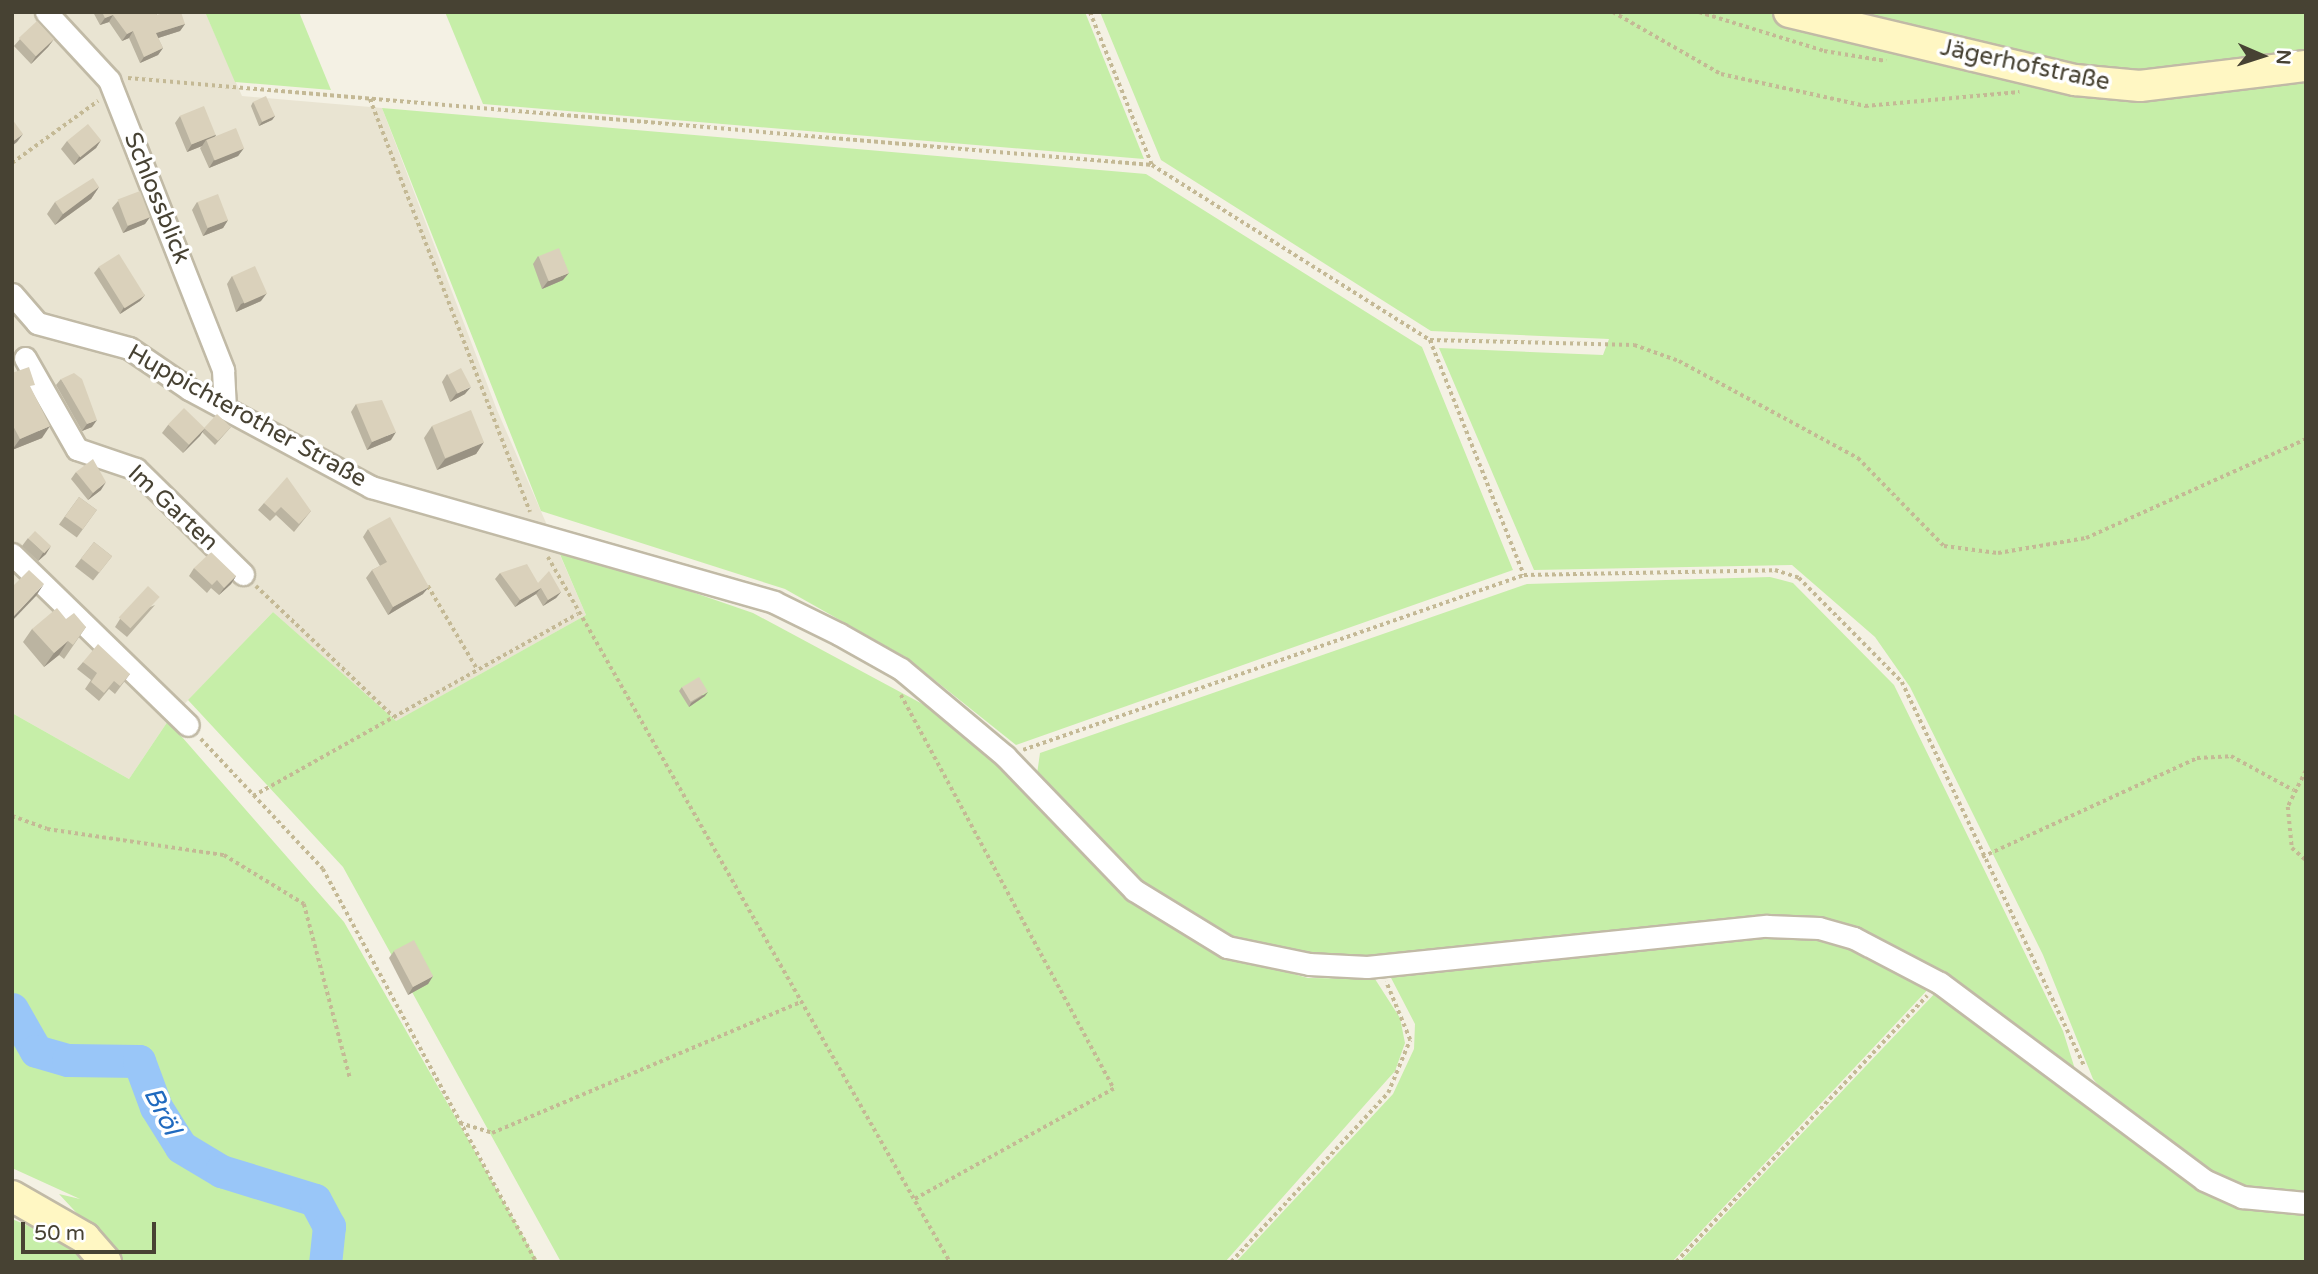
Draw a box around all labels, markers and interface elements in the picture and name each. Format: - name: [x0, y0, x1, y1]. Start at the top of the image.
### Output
- north arrow: [2227, 21, 2297, 91]
- street label: Jägerhofstraße: [1938, 33, 2112, 97]
- text: N: [2272, 49, 2294, 65]
- street label: Schlossblick: [118, 128, 196, 268]
- street label: Huppichterother Straße: [122, 338, 372, 494]
- street label: Im Garten: [122, 459, 224, 557]
- water label: Bröl: [137, 1082, 187, 1140]
- scale bar: [24, 1208, 159, 1252]
- text: 50 m: [34, 1221, 85, 1246]

